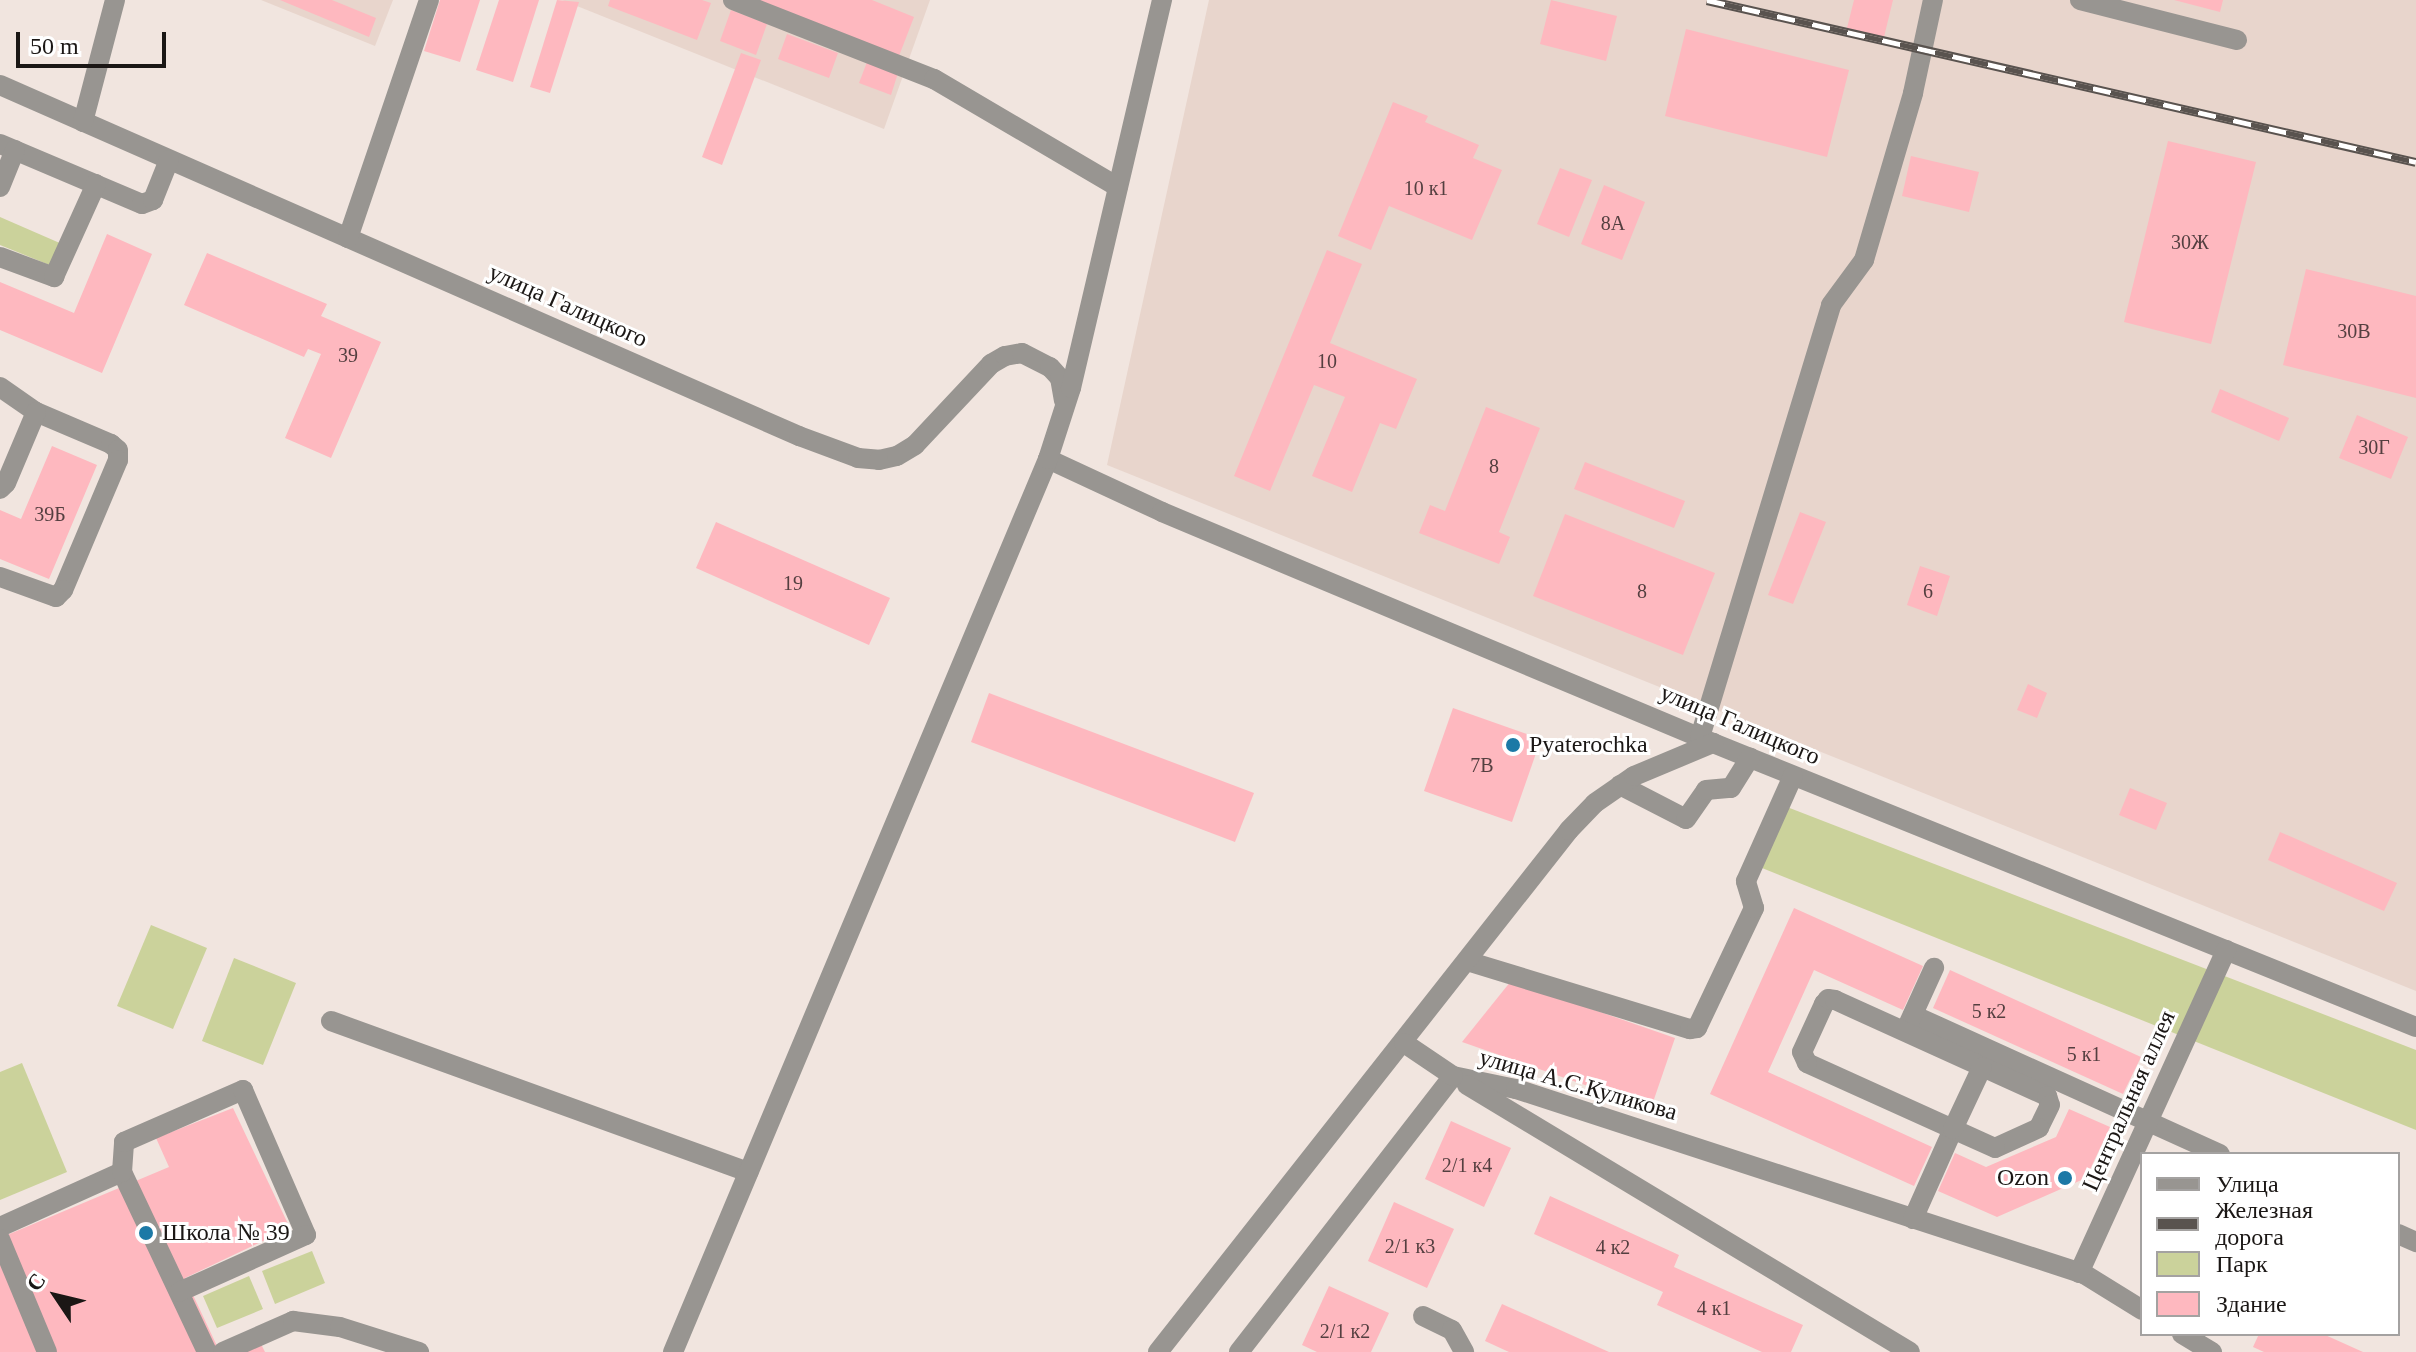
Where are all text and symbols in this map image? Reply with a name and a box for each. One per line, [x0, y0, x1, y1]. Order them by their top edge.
scale bar [20, 16, 170, 66]
text: 50 m [30, 33, 79, 59]
house number: 10 к1 [1404, 176, 1448, 200]
house number: 8А [1601, 211, 1625, 235]
house number: 30Ж [2171, 230, 2209, 254]
street label: улица Галицкого [484, 258, 652, 354]
house number: 30В [2337, 319, 2371, 343]
house number: 39 [338, 343, 358, 367]
house number: 10 [1317, 349, 1337, 373]
house number: 30Г [2358, 435, 2390, 459]
house number: 8 [1489, 454, 1499, 478]
house number: 39Б [34, 502, 66, 526]
house number: 19 [783, 571, 803, 595]
house number: 8 [1637, 579, 1647, 603]
house number: 6 [1923, 579, 1933, 603]
street label: улица Галицкого [1656, 678, 1824, 772]
place label: Pyaterochka [1529, 731, 1648, 759]
marker: Pyaterochka [1504, 736, 1522, 754]
house number: 7В [1470, 753, 1494, 777]
house number: 5 к2 [1972, 999, 2006, 1023]
street label: Центральная аллея [2076, 1006, 2182, 1196]
house number: 5 к1 [2067, 1042, 2101, 1066]
street label: улица А.С.Куликова [1476, 1043, 1680, 1127]
legend [2140, 1152, 2400, 1336]
house number: 2/1 к4 [1442, 1153, 1492, 1177]
place label: Ozon [1997, 1164, 2049, 1192]
marker: Ozon [2056, 1169, 2074, 1187]
text: Улица [2216, 1171, 2279, 1197]
text: Железная дорога [2215, 1197, 2313, 1250]
place label: Школа № 39 [162, 1219, 290, 1247]
marker: Школа № 39 [137, 1224, 155, 1242]
house number: 2/1 к3 [1385, 1234, 1435, 1258]
house number: 4 к2 [1596, 1235, 1630, 1259]
text: Парк [2216, 1251, 2268, 1277]
north arrow [16, 1256, 96, 1336]
text: С [21, 1268, 51, 1296]
text: Здание [2216, 1291, 2287, 1317]
house number: 4 к1 [1697, 1296, 1731, 1320]
house number: 2/1 к2 [1320, 1319, 1370, 1343]

